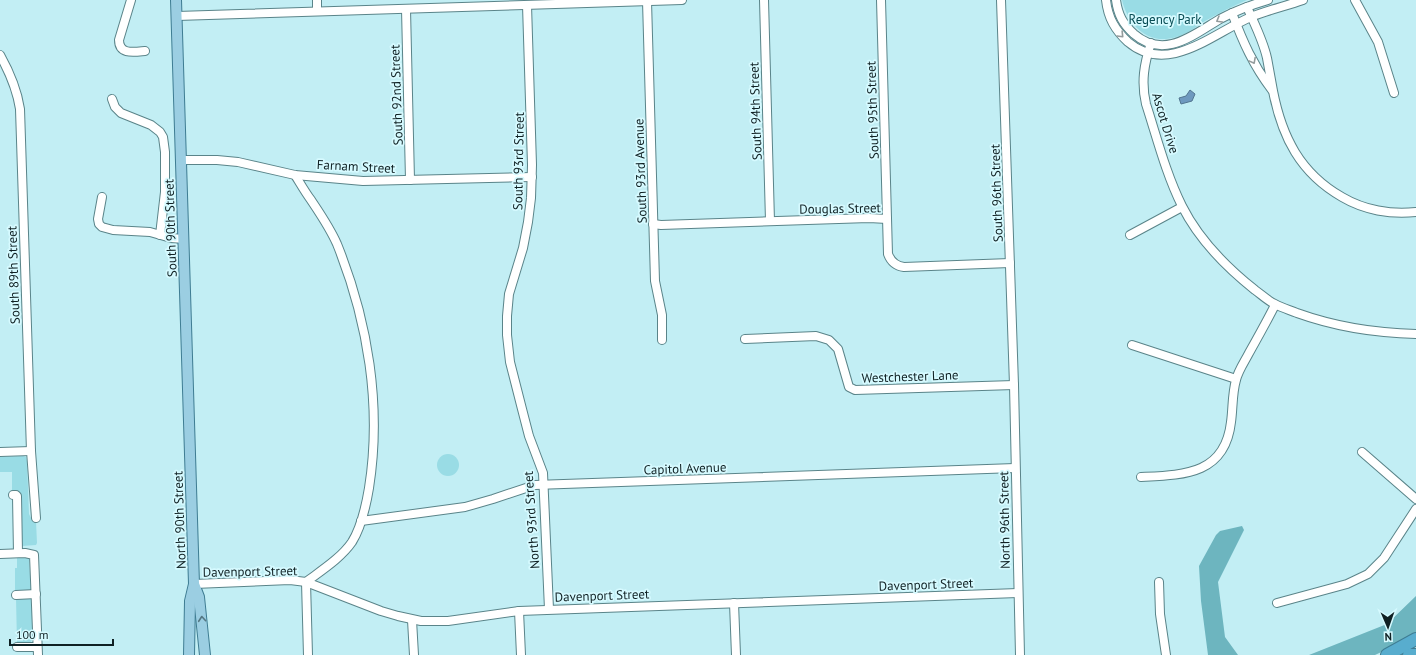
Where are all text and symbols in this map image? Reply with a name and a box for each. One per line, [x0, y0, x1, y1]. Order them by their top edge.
park label: Regency Park [1129, 11, 1202, 28]
one-way arrow [1216, 15, 1223, 22]
one-way arrow [1116, 30, 1124, 38]
street label: South 92nd Street [386, 44, 407, 146]
one-way arrow [1248, 57, 1255, 65]
street label: South 95th Street [862, 60, 883, 159]
street label: South 94th Street [745, 61, 766, 160]
street label: Ascot Drive [1148, 91, 1183, 156]
street label: South 93rd Street [509, 111, 528, 210]
street label: South 93rd Avenue [630, 118, 651, 224]
street label: South 96th Street [986, 143, 1007, 242]
street label: Farnam Street [316, 156, 396, 177]
street label: South 90th Street [160, 178, 181, 277]
street label: Douglas Street [799, 199, 882, 218]
street label: South 89th Street [3, 225, 24, 324]
street label: Westchester Lane [861, 366, 959, 387]
street label: Capitol Avenue [643, 459, 727, 478]
street label: North 90th Street [169, 470, 190, 569]
street label: North 93rd Street [520, 470, 543, 569]
street label: North 96th Street [995, 470, 1014, 569]
street label: Davenport Street [203, 562, 298, 581]
street label: Davenport Street [878, 574, 974, 595]
street label: Davenport Street [554, 585, 650, 606]
north arrow [1368, 607, 1408, 647]
one-way arrow [197, 616, 206, 622]
scale bar [10, 621, 113, 647]
text: 100 m [16, 627, 49, 642]
text: N [1384, 630, 1392, 644]

